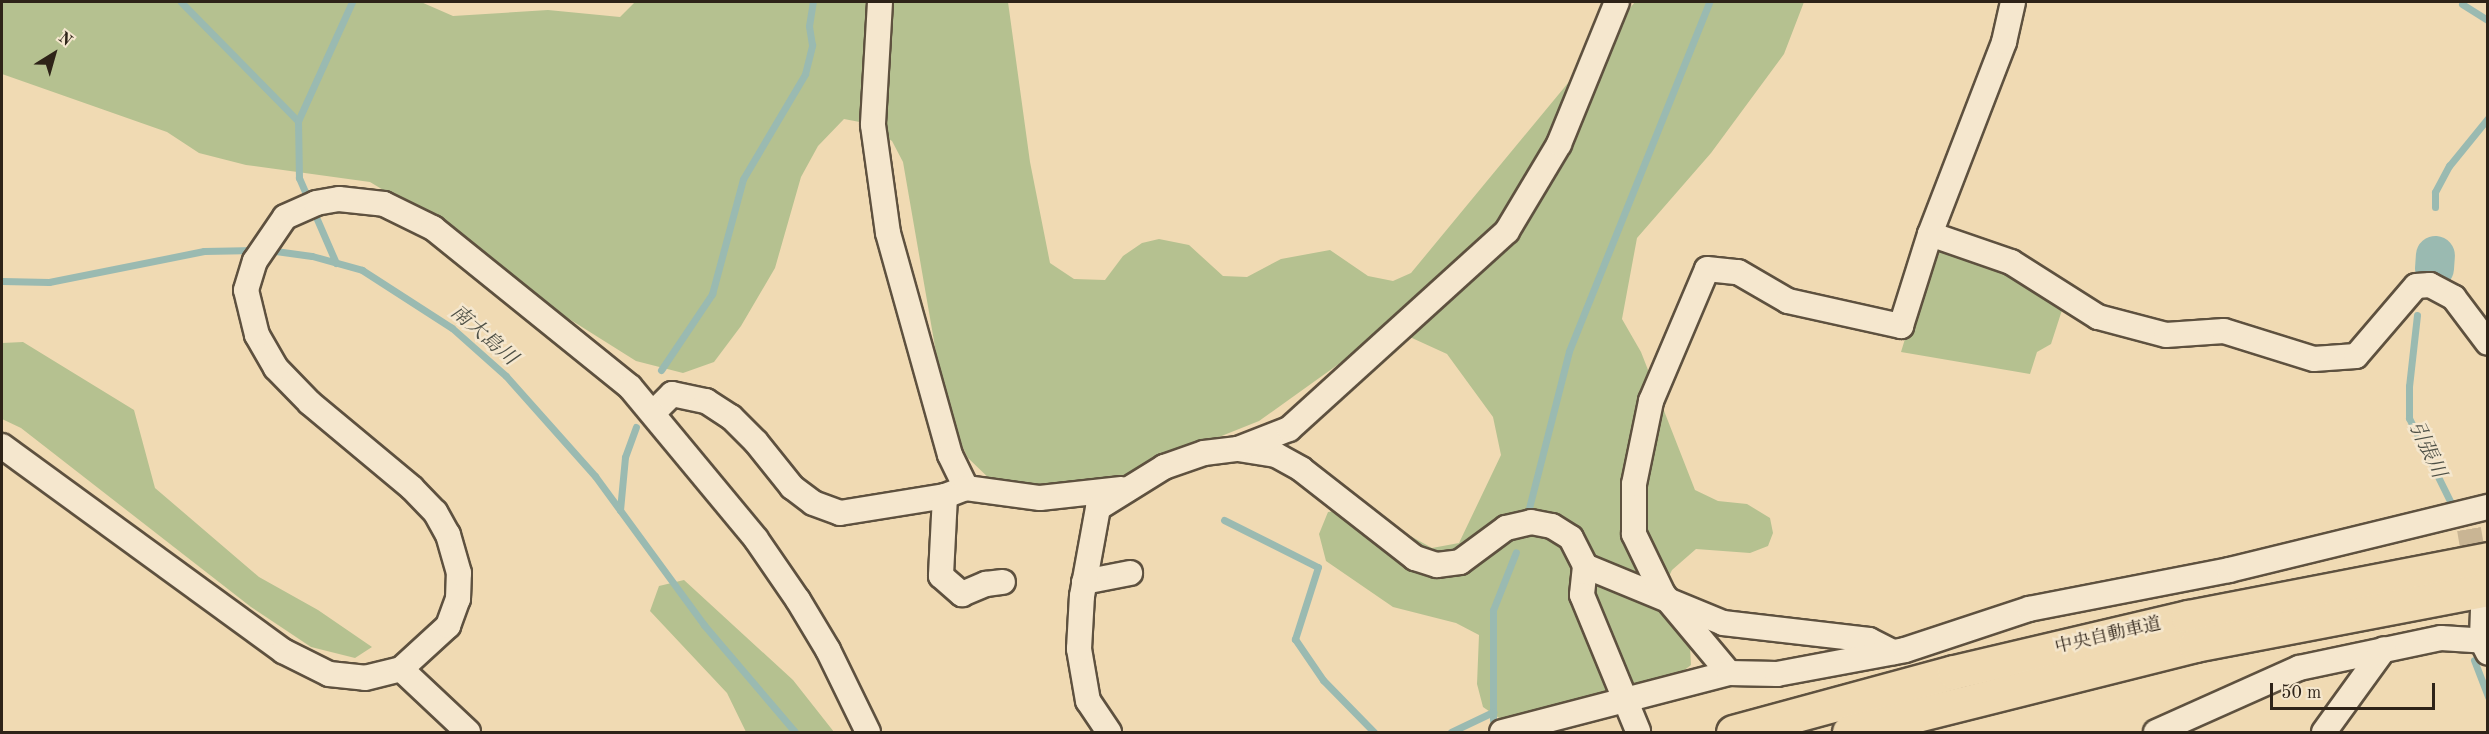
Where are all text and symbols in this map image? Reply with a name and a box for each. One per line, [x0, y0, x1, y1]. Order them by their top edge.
north arrow [24, 24, 84, 84]
text: N [55, 30, 75, 50]
water label: 南大島川 [445, 301, 521, 371]
water label: 引張川 [2402, 418, 2450, 482]
street label: 中央自動車道 [2053, 613, 2163, 659]
scale bar [2273, 671, 2438, 709]
text: 50 m [2281, 684, 2321, 702]

